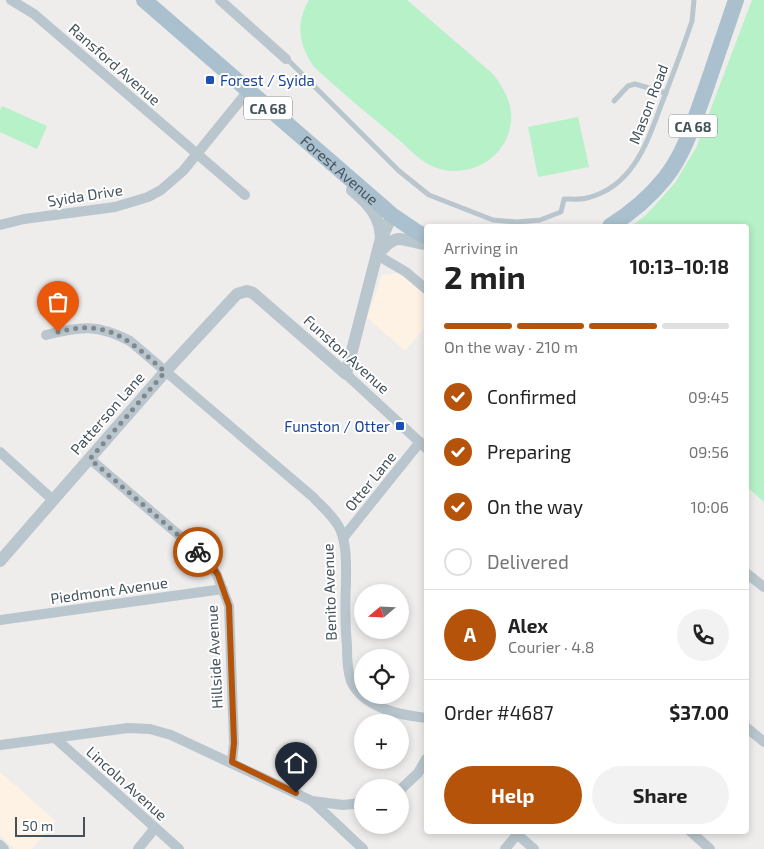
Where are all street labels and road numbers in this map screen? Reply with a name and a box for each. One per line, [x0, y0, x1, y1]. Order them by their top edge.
street label: Ransford Avenue [65, 19, 165, 109]
street label: Mason Road [625, 61, 671, 147]
road number: CA 68 [244, 96, 292, 120]
road number: CA 68 [669, 114, 717, 138]
street label: Forest Avenue [297, 131, 382, 208]
street label: Syida Drive [46, 180, 124, 210]
street label: Funston Avenue [300, 311, 394, 397]
street label: Patterson Lane [66, 368, 148, 458]
street label: Otter Lane [341, 448, 399, 514]
street label: Benito Avenue [318, 543, 340, 641]
street label: Piedmont Avenue [49, 573, 169, 607]
street label: Hillside Avenue [202, 605, 226, 709]
street label: Lincoln Avenue [83, 742, 171, 824]

